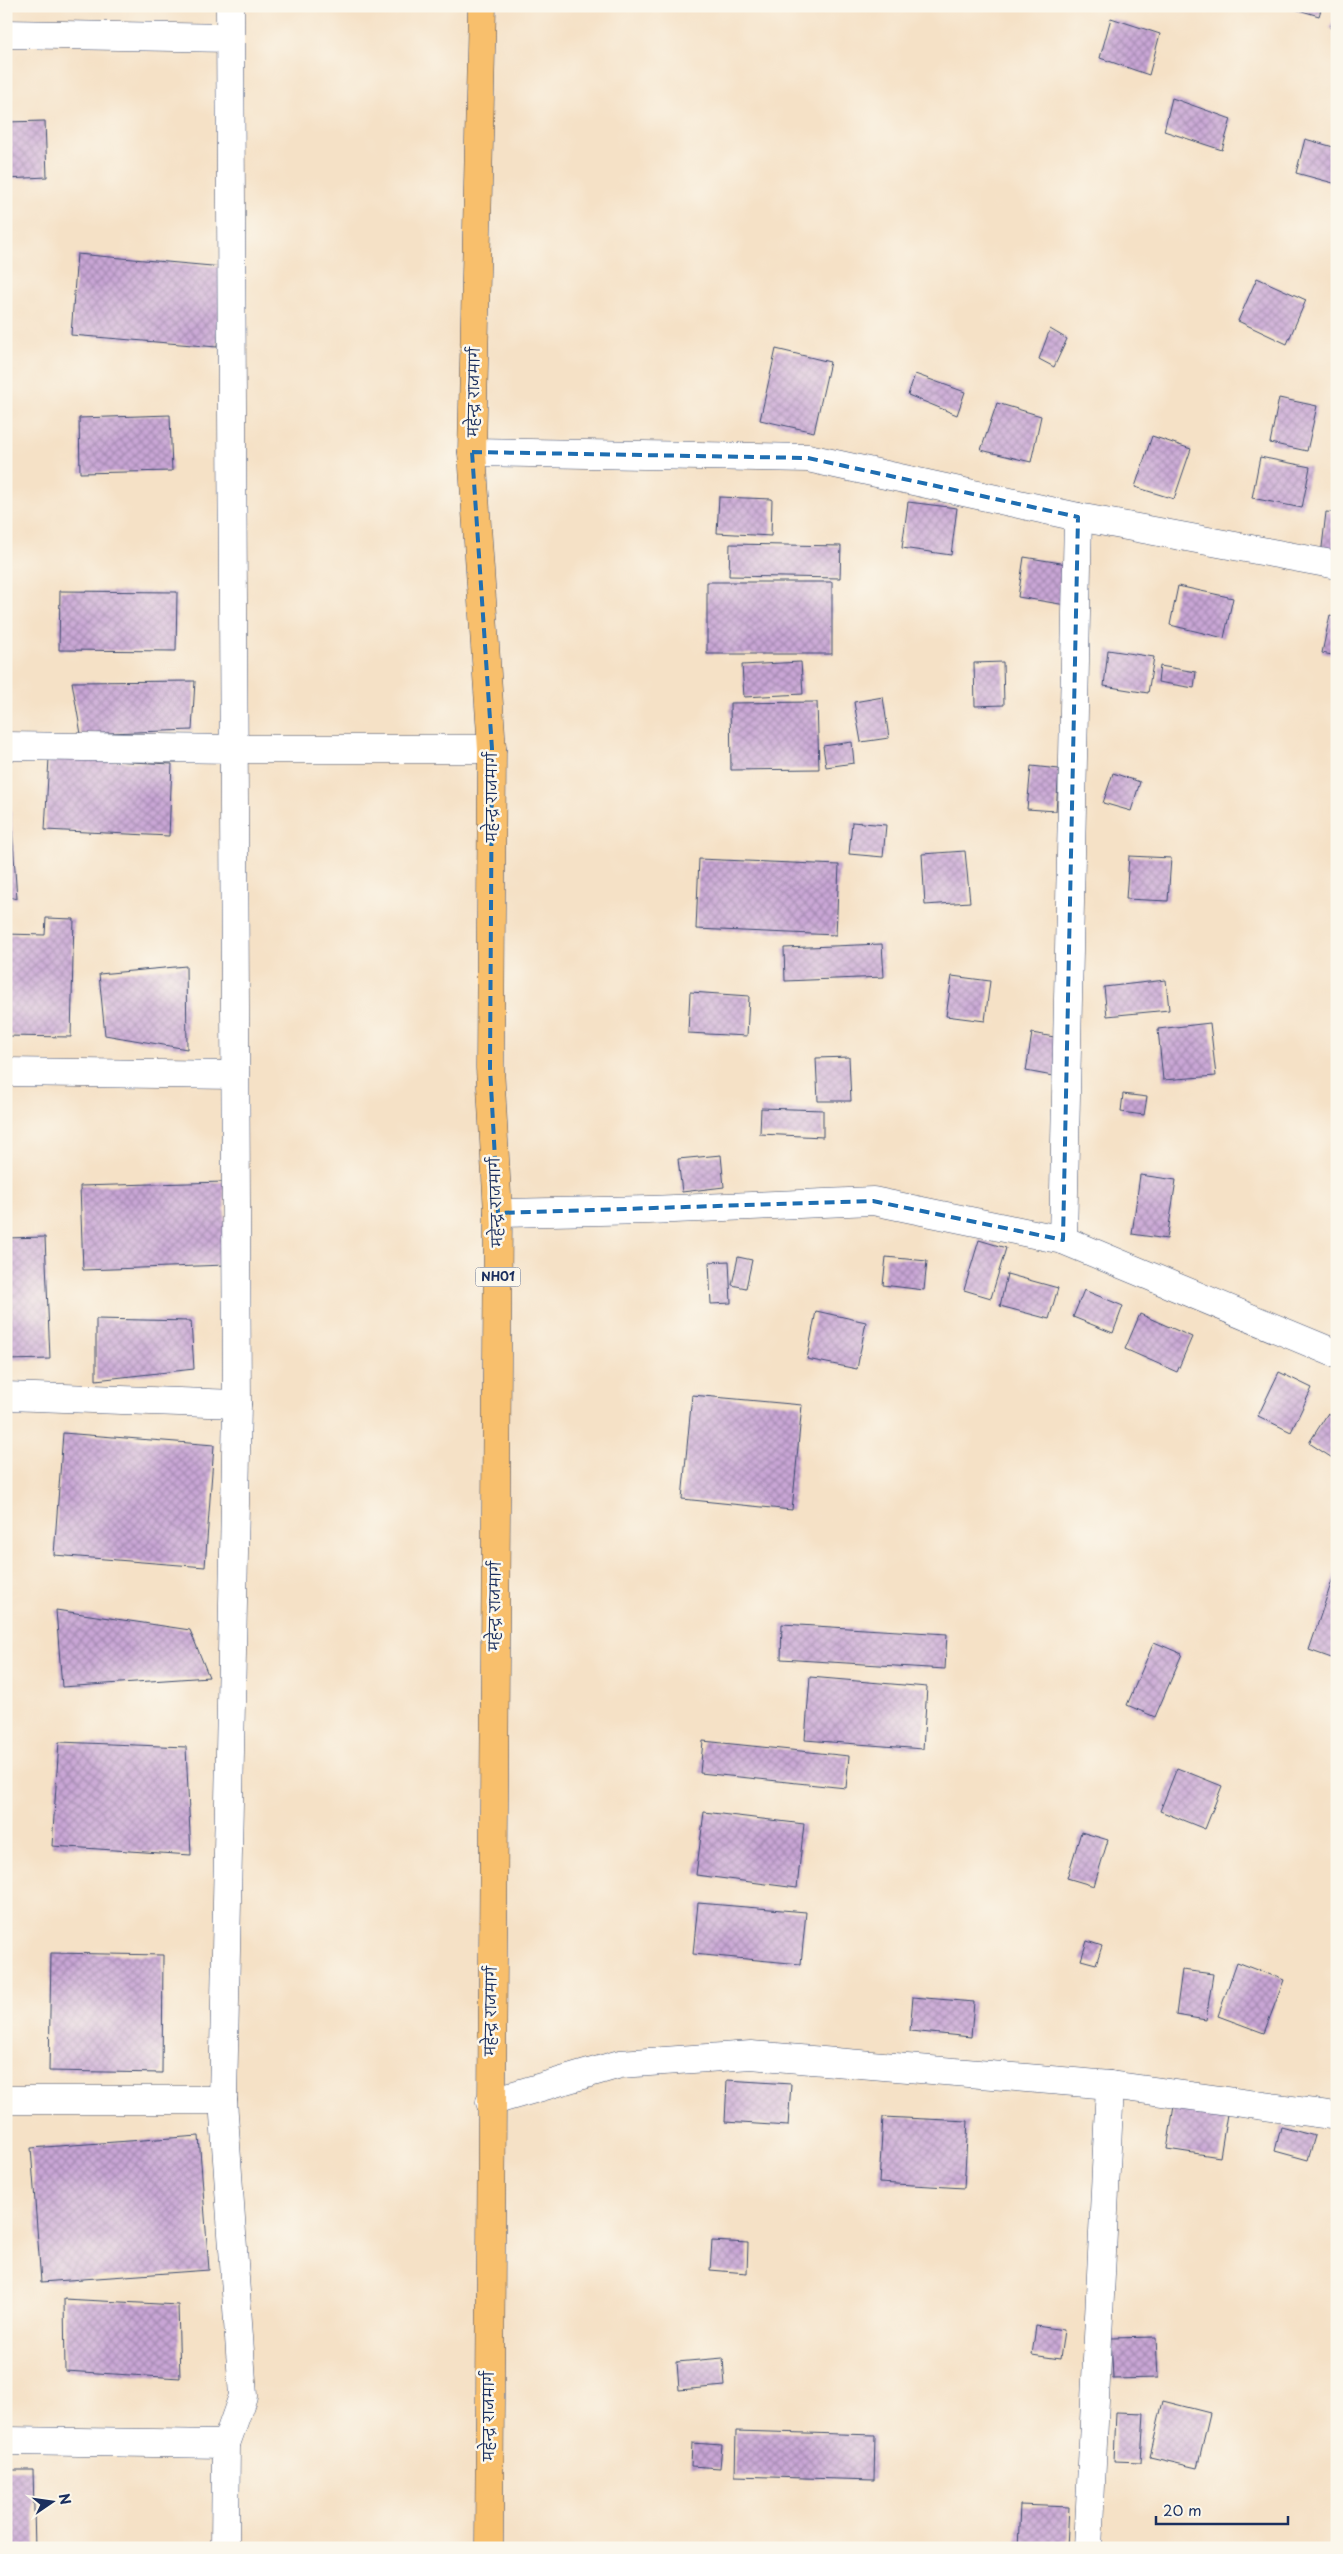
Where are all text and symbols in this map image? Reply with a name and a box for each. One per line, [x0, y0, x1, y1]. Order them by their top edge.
street label: महेन्द्र राजमार्ग [460, 345, 485, 438]
street label: महेन्द्र राजमार्ग [479, 751, 502, 843]
street label: महेन्द्र राजमार्ग [481, 1155, 508, 1248]
road number: NH01 [476, 1268, 520, 1286]
street label: महेन्द्र राजमार्ग [481, 1559, 506, 1652]
street label: महेन्द्र राजमार्ग [477, 1964, 502, 2057]
street label: महेन्द्र राजमार्ग [476, 2370, 499, 2462]
north arrow [28, 2476, 78, 2526]
text: N [54, 2491, 77, 2507]
scale bar [1156, 2494, 1288, 2526]
text: 20 m [1163, 2498, 1202, 2521]

